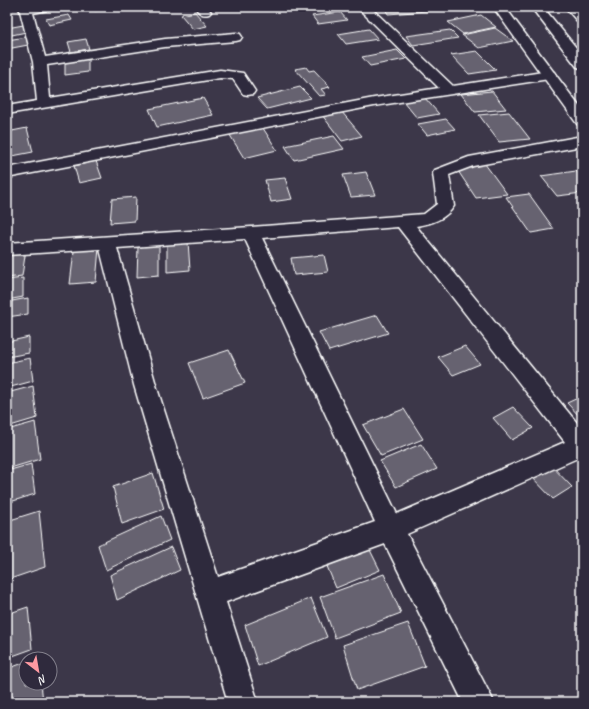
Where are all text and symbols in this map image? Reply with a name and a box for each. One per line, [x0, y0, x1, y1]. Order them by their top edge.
north arrow [18, 651, 58, 691]
text: N [35, 672, 50, 688]

